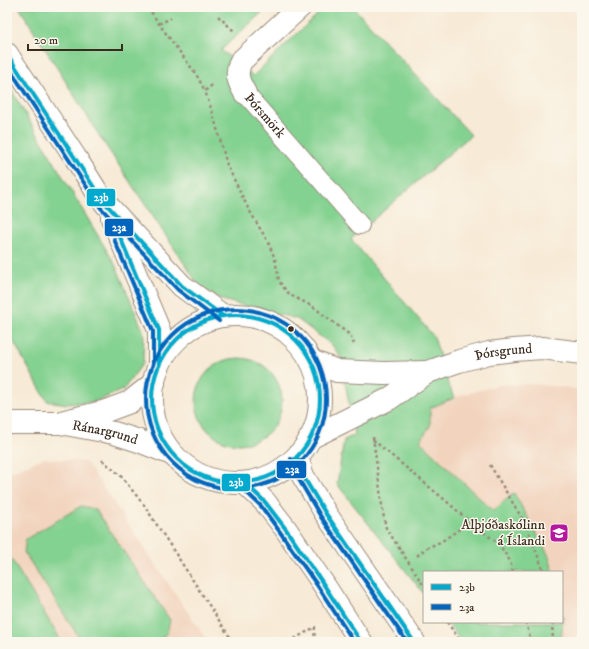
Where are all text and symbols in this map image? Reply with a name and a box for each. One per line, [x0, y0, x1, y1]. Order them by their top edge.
scale bar [28, 26, 122, 52]
text: 20 m [34, 33, 58, 48]
street label: Þórsmörk [240, 89, 289, 142]
line badge: 23b [86, 188, 116, 207]
text: 23b [94, 191, 108, 205]
line badge: 23a [104, 218, 134, 237]
text: 23a [112, 221, 126, 235]
unlabelled marker [286, 324, 296, 334]
street label: Þórsgrund [473, 340, 533, 365]
street label: Ránargrund [71, 416, 140, 449]
line badge: 23a [276, 460, 307, 479]
text: 23a [285, 463, 299, 477]
line badge: 23b [221, 473, 251, 492]
text: 23b [229, 476, 243, 490]
place label: Alþjóðaskólinn á Íslandi [461, 516, 546, 550]
school or university icon: Alþjóðaskólinn á Íslandi [548, 522, 570, 544]
legend [423, 571, 563, 623]
text: 23b [459, 580, 475, 595]
text: 23a [459, 600, 475, 615]

